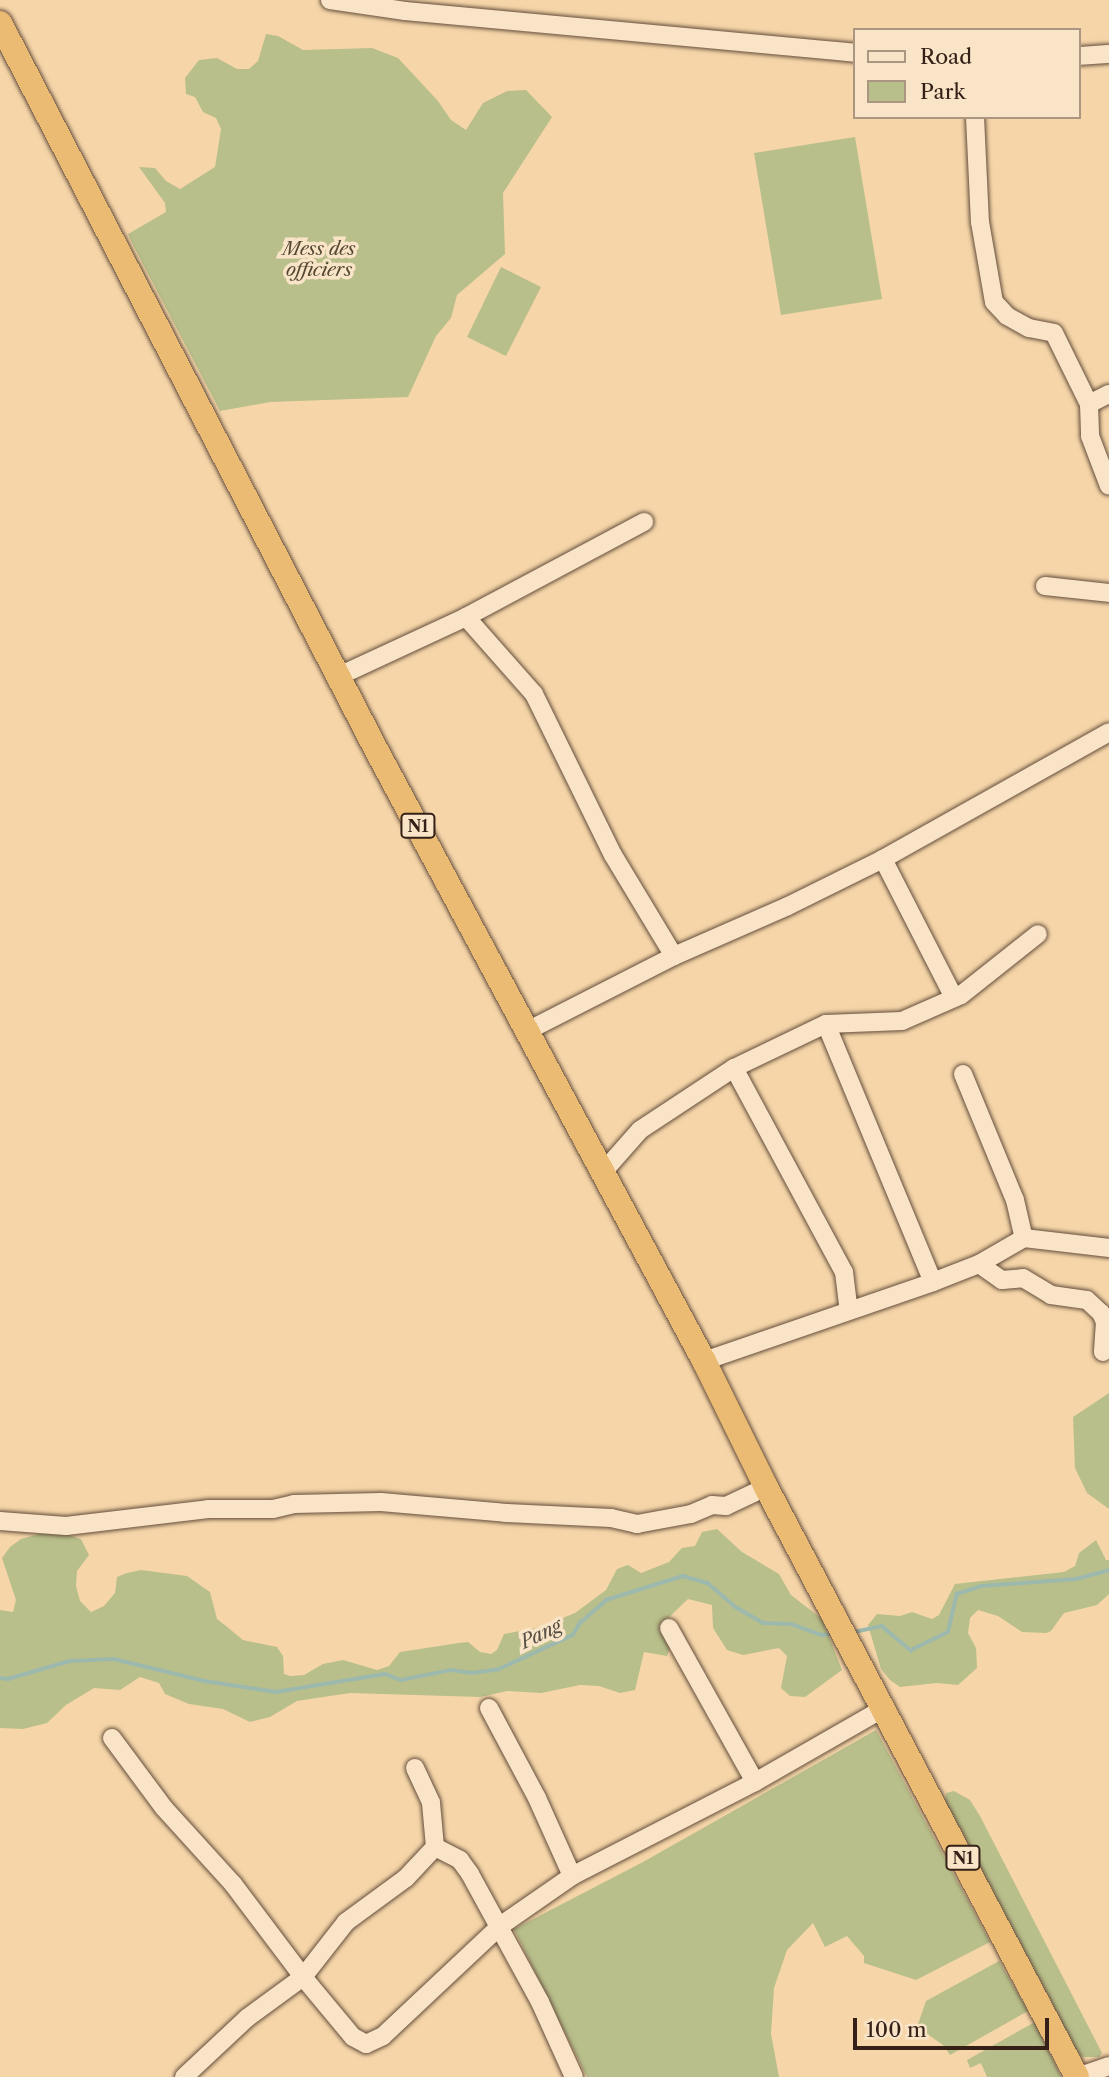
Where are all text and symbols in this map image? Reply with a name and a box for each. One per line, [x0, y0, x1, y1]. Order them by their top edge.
legend [853, 28, 1081, 119]
text: Road [920, 44, 972, 69]
text: Park [920, 79, 966, 104]
park label: Mess des officiers [283, 239, 355, 282]
road number: N1 [399, 814, 437, 838]
water label: Pang [517, 1614, 565, 1654]
road number: N1 [944, 1846, 982, 1870]
scale bar [857, 2004, 1053, 2048]
text: 100 m [866, 2017, 927, 2042]

